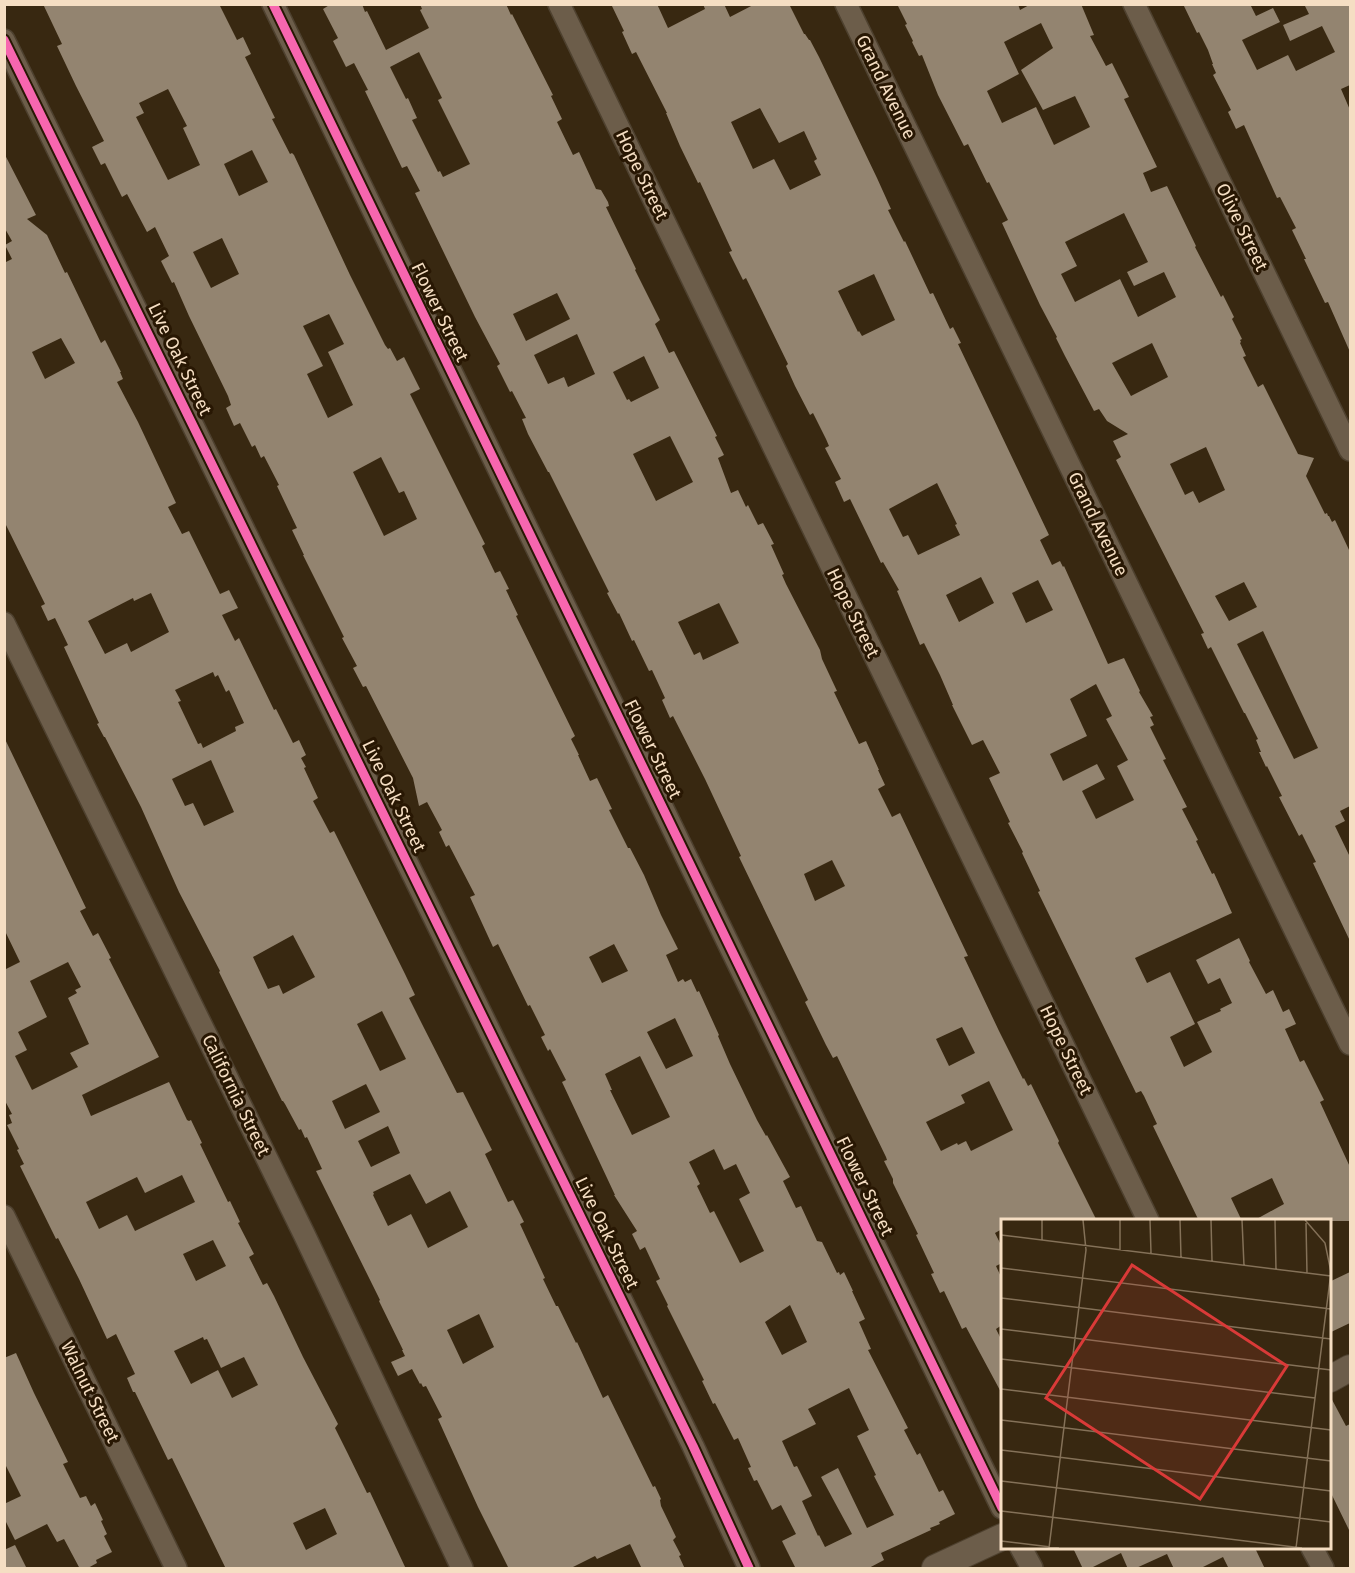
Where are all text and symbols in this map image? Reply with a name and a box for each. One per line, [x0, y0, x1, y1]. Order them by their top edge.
street label: Grand Avenue [851, 31, 921, 143]
street label: Hope Street [611, 127, 673, 224]
street label: Olive Street [1211, 179, 1273, 275]
street label: Flower Street [407, 259, 474, 366]
street label: Live Oak Street [143, 299, 217, 419]
street label: Grand Avenue [1063, 468, 1133, 580]
street label: Hope Street [822, 565, 884, 662]
street label: Flower Street [620, 696, 687, 803]
street label: Live Oak Street [357, 736, 431, 856]
street label: Hope Street [1035, 1002, 1097, 1099]
street label: California Street [197, 1031, 275, 1160]
street label: Flower Street [832, 1133, 899, 1240]
street label: Live Oak Street [570, 1173, 644, 1293]
inset map [1001, 1219, 1331, 1549]
street label: Walnut Street [56, 1338, 124, 1447]

